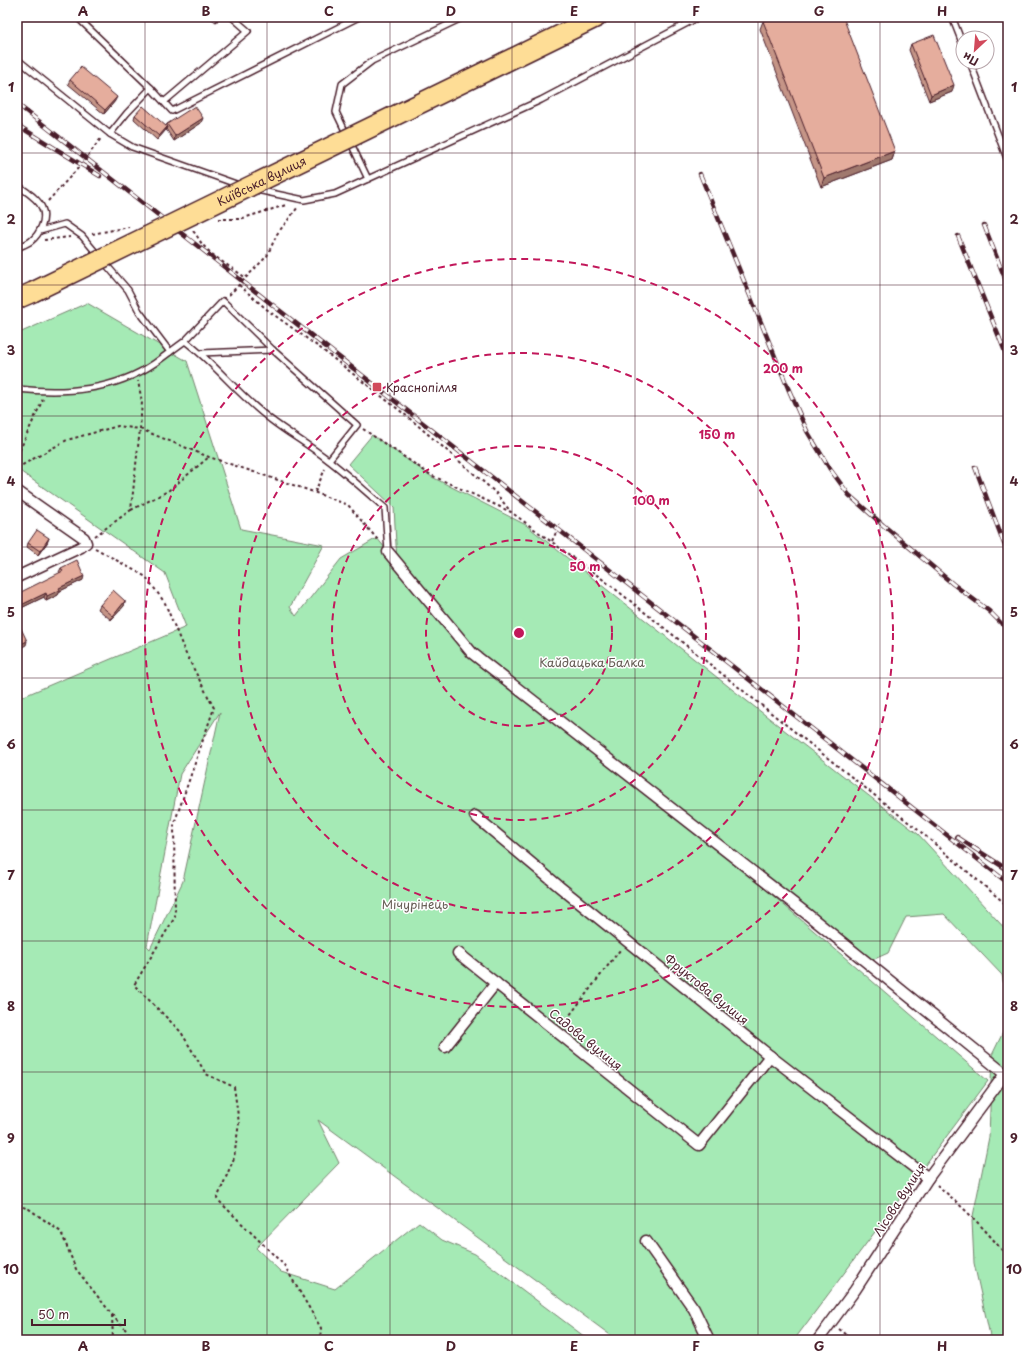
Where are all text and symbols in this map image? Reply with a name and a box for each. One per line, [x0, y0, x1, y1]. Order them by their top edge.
text: A [78, 1, 88, 20]
text: B [202, 1, 211, 20]
text: C [324, 1, 334, 20]
text: D [446, 1, 456, 20]
text: E [570, 1, 578, 20]
text: F [692, 1, 700, 20]
text: G [814, 1, 824, 20]
text: H [937, 1, 947, 20]
north arrow [955, 30, 995, 70]
text: Пн [960, 48, 981, 71]
text: 1 [8, 77, 14, 96]
text: 1 [1011, 77, 1017, 96]
street label: Київська вулиця [214, 151, 309, 210]
text: 2 [6, 209, 16, 228]
text: 2 [1009, 209, 1019, 228]
text: 3 [7, 340, 16, 359]
text: 3 [1010, 340, 1019, 359]
text: 200 m [763, 359, 803, 377]
place label: Краснопілля [386, 378, 457, 396]
marker: Краснопілля [371, 381, 383, 393]
text: 150 m [699, 425, 735, 443]
text: 4 [7, 471, 16, 490]
text: 4 [1010, 471, 1019, 490]
text: 100 m [632, 491, 670, 509]
text: 50 m [569, 557, 601, 575]
text: 5 [7, 602, 15, 621]
text: 5 [1010, 602, 1018, 621]
centre of rings [512, 626, 526, 640]
park label: Кайдацька Балка [539, 653, 645, 671]
text: 6 [6, 734, 16, 753]
text: 6 [1009, 734, 1019, 753]
text: 7 [7, 865, 15, 884]
text: 7 [1010, 865, 1018, 884]
park label: Мічурінець [382, 895, 448, 913]
street label: Фруктова вулиця [661, 949, 753, 1029]
text: 8 [7, 996, 15, 1015]
text: 8 [1010, 996, 1018, 1015]
street label: Садова вулиця [546, 1004, 626, 1074]
text: 9 [7, 1128, 15, 1147]
text: 9 [1010, 1128, 1018, 1147]
street label: Лісова вулиця [868, 1158, 930, 1240]
text: 10 [3, 1259, 19, 1278]
text: 10 [1006, 1259, 1022, 1278]
scale bar [32, 1301, 125, 1327]
text: 50 m [38, 1305, 69, 1323]
text: A [78, 1336, 88, 1355]
text: B [202, 1336, 211, 1355]
text: C [324, 1336, 334, 1355]
text: D [446, 1336, 456, 1355]
text: E [570, 1336, 578, 1355]
text: F [692, 1336, 700, 1355]
text: G [814, 1336, 824, 1355]
text: H [937, 1336, 947, 1355]

